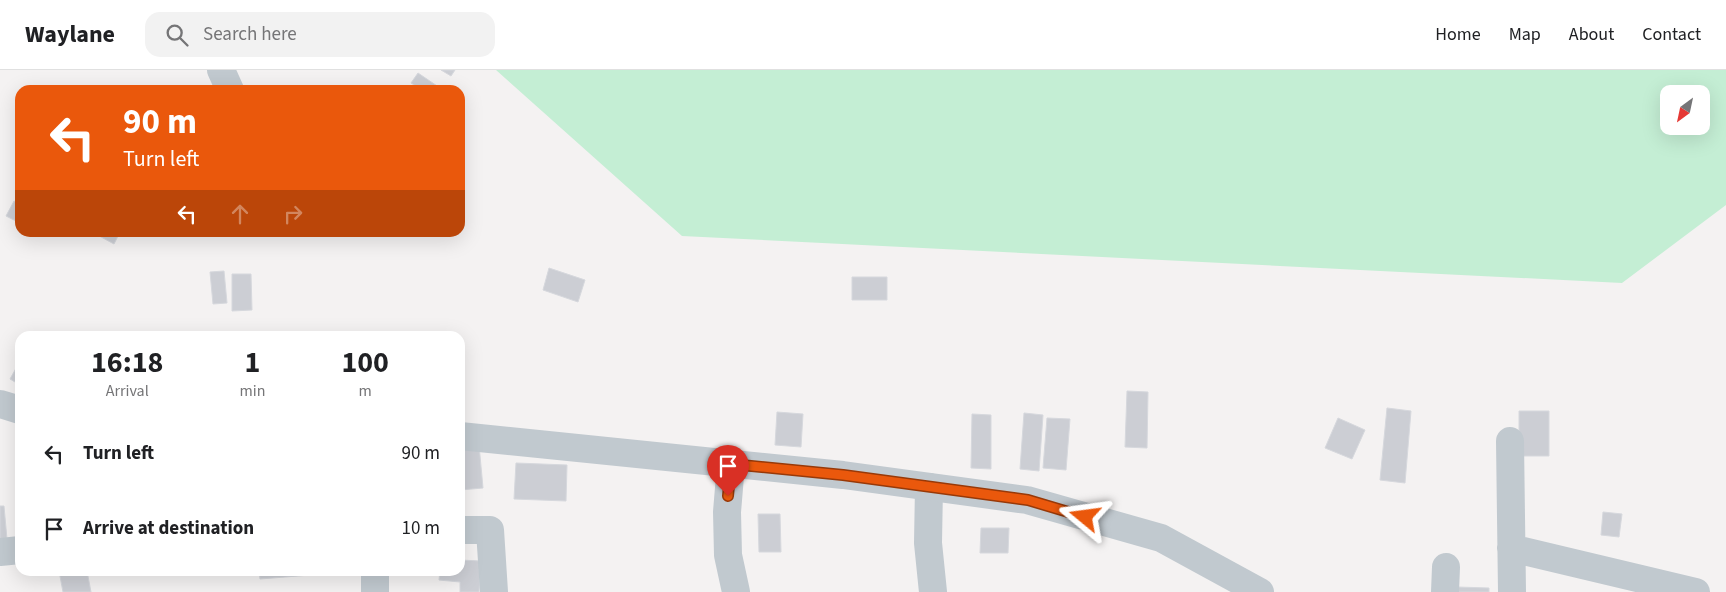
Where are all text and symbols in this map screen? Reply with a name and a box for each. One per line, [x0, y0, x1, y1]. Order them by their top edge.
search box [145, 12, 495, 57]
text: Waylane [25, 17, 115, 52]
icon: search [163, 21, 191, 49]
text: Search here [203, 21, 297, 48]
text: Home [1435, 22, 1481, 47]
text: Map [1509, 22, 1541, 47]
text: About [1569, 22, 1614, 47]
text: Contact [1642, 22, 1701, 47]
north arrow [1660, 85, 1710, 135]
map controls [1660, 85, 1710, 135]
text: 90 m [123, 97, 197, 147]
icon: left [40, 105, 105, 170]
text: Turn left [123, 143, 199, 175]
icon: left [173, 200, 201, 228]
icon: ahead [226, 200, 254, 228]
icon: right [279, 200, 307, 228]
text: 16:18 [91, 341, 163, 384]
text: 1 [244, 341, 260, 384]
text: 100 [341, 341, 389, 384]
text: Arrival [106, 380, 149, 402]
text: min [239, 380, 265, 402]
text: m [359, 380, 372, 402]
icon: left [40, 440, 68, 468]
text: Turn left [83, 440, 154, 467]
text: 90 m [402, 440, 440, 467]
pin [707, 445, 749, 496]
icon: arrive [714, 452, 742, 480]
position arrow [1058, 490, 1110, 542]
icon: arrive [40, 515, 68, 543]
text: Arrive at destination [83, 515, 254, 542]
text: 10 m [402, 515, 440, 542]

